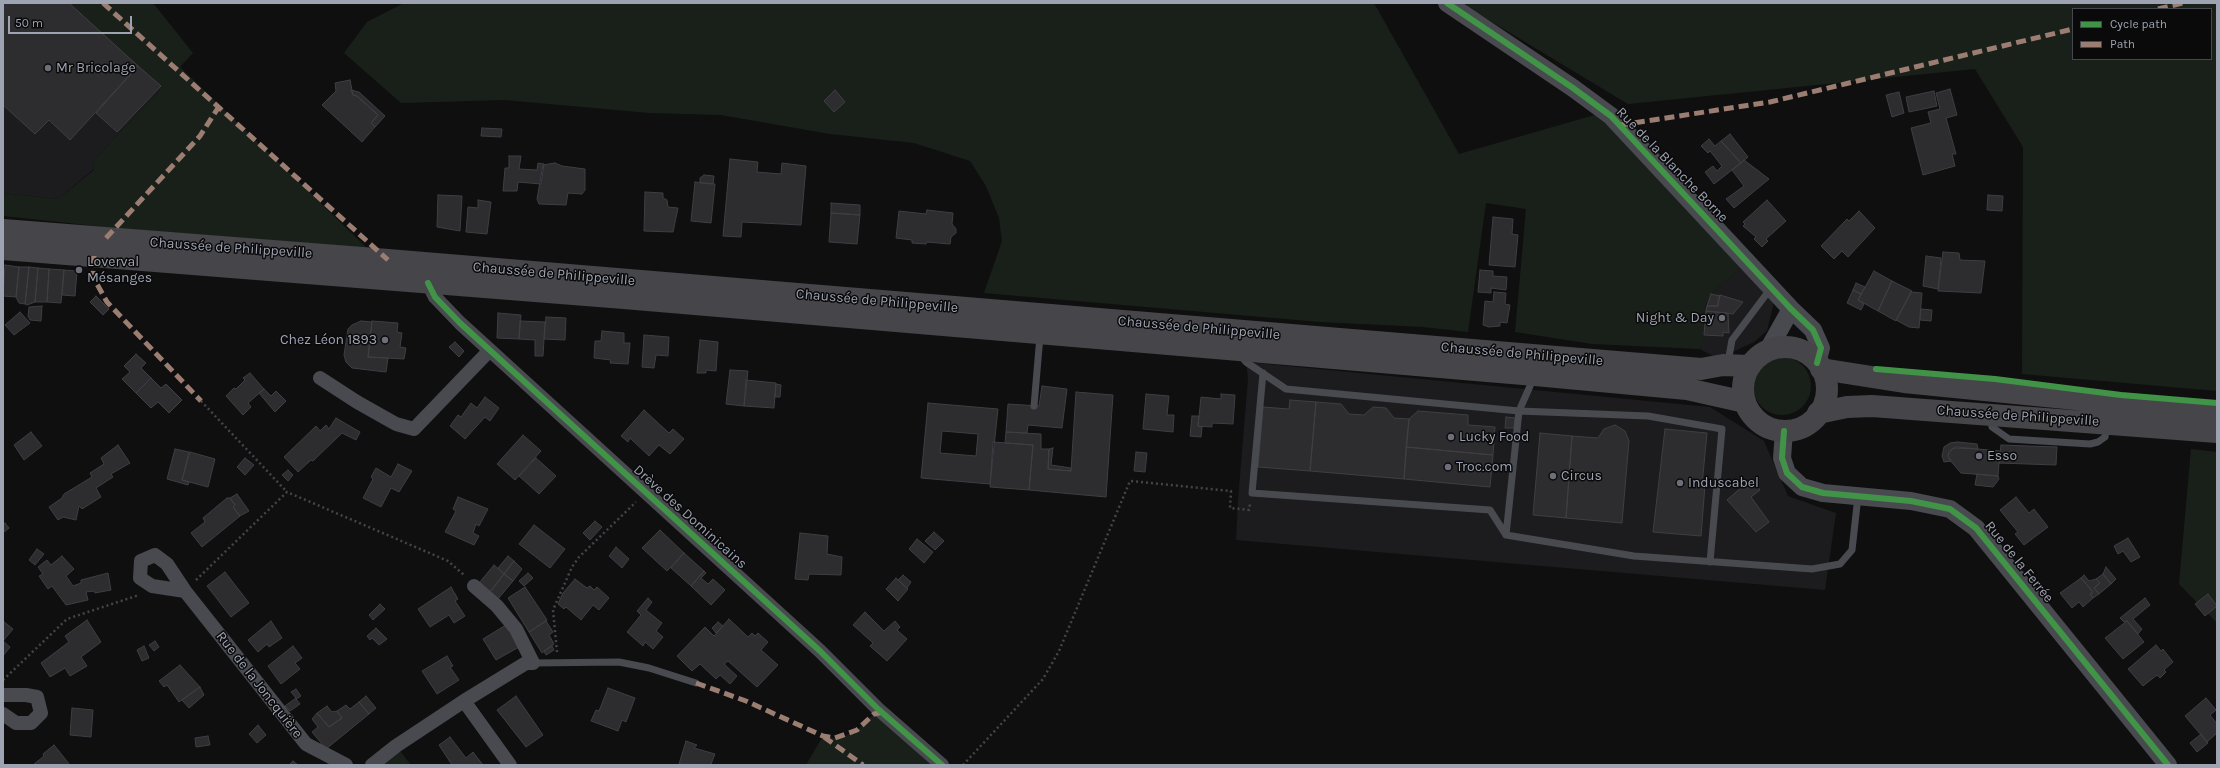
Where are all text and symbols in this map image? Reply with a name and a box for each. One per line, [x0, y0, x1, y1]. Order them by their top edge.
scale bar [10, 8, 134, 34]
legend [2072, 8, 2212, 60]
text: 50 m [15, 16, 43, 30]
text: Cycle path [2110, 17, 2167, 31]
text: Path [2110, 37, 2135, 51]
place label: Mr Bricolage [56, 60, 136, 76]
marker: Mr Bricolage [43, 63, 53, 73]
street label: Rue de la Blanche Borne [1613, 104, 1731, 226]
street label: Chaussée de Philippeville [149, 234, 313, 262]
place label: Loverval Mésanges [87, 254, 152, 286]
street label: Chaussée de Philippeville [472, 259, 636, 289]
marker: Loverval Mésanges [74, 265, 84, 275]
street label: Chaussée de Philippeville [795, 286, 959, 316]
place label: Night & Day [1636, 310, 1714, 326]
street label: Chaussée de Philippeville [1117, 313, 1281, 343]
marker: Night & Day [1717, 313, 1727, 323]
place label: Chez Léon 1893 [280, 332, 377, 348]
marker: Chez Léon 1893 [380, 335, 390, 345]
street label: Chaussée de Philippeville [1440, 339, 1604, 369]
street label: Chaussée de Philippeville [1936, 402, 2100, 430]
place label: Lucky Food [1459, 429, 1529, 445]
marker: Lucky Food [1446, 432, 1456, 442]
place label: Esso [1987, 448, 2017, 464]
marker: Esso [1974, 451, 1984, 461]
place label: Troc.com [1456, 459, 1512, 475]
street label: Drève des Dominicains [630, 462, 750, 572]
marker: Troc.com [1443, 462, 1453, 472]
place label: Circus [1561, 468, 1602, 484]
marker: Circus [1548, 471, 1558, 481]
place label: Induscabel [1688, 475, 1759, 491]
marker: Induscabel [1675, 478, 1685, 488]
street label: Rue de la Ferrée [1981, 518, 2057, 606]
street label: Rue de la Joncquière [212, 628, 306, 742]

